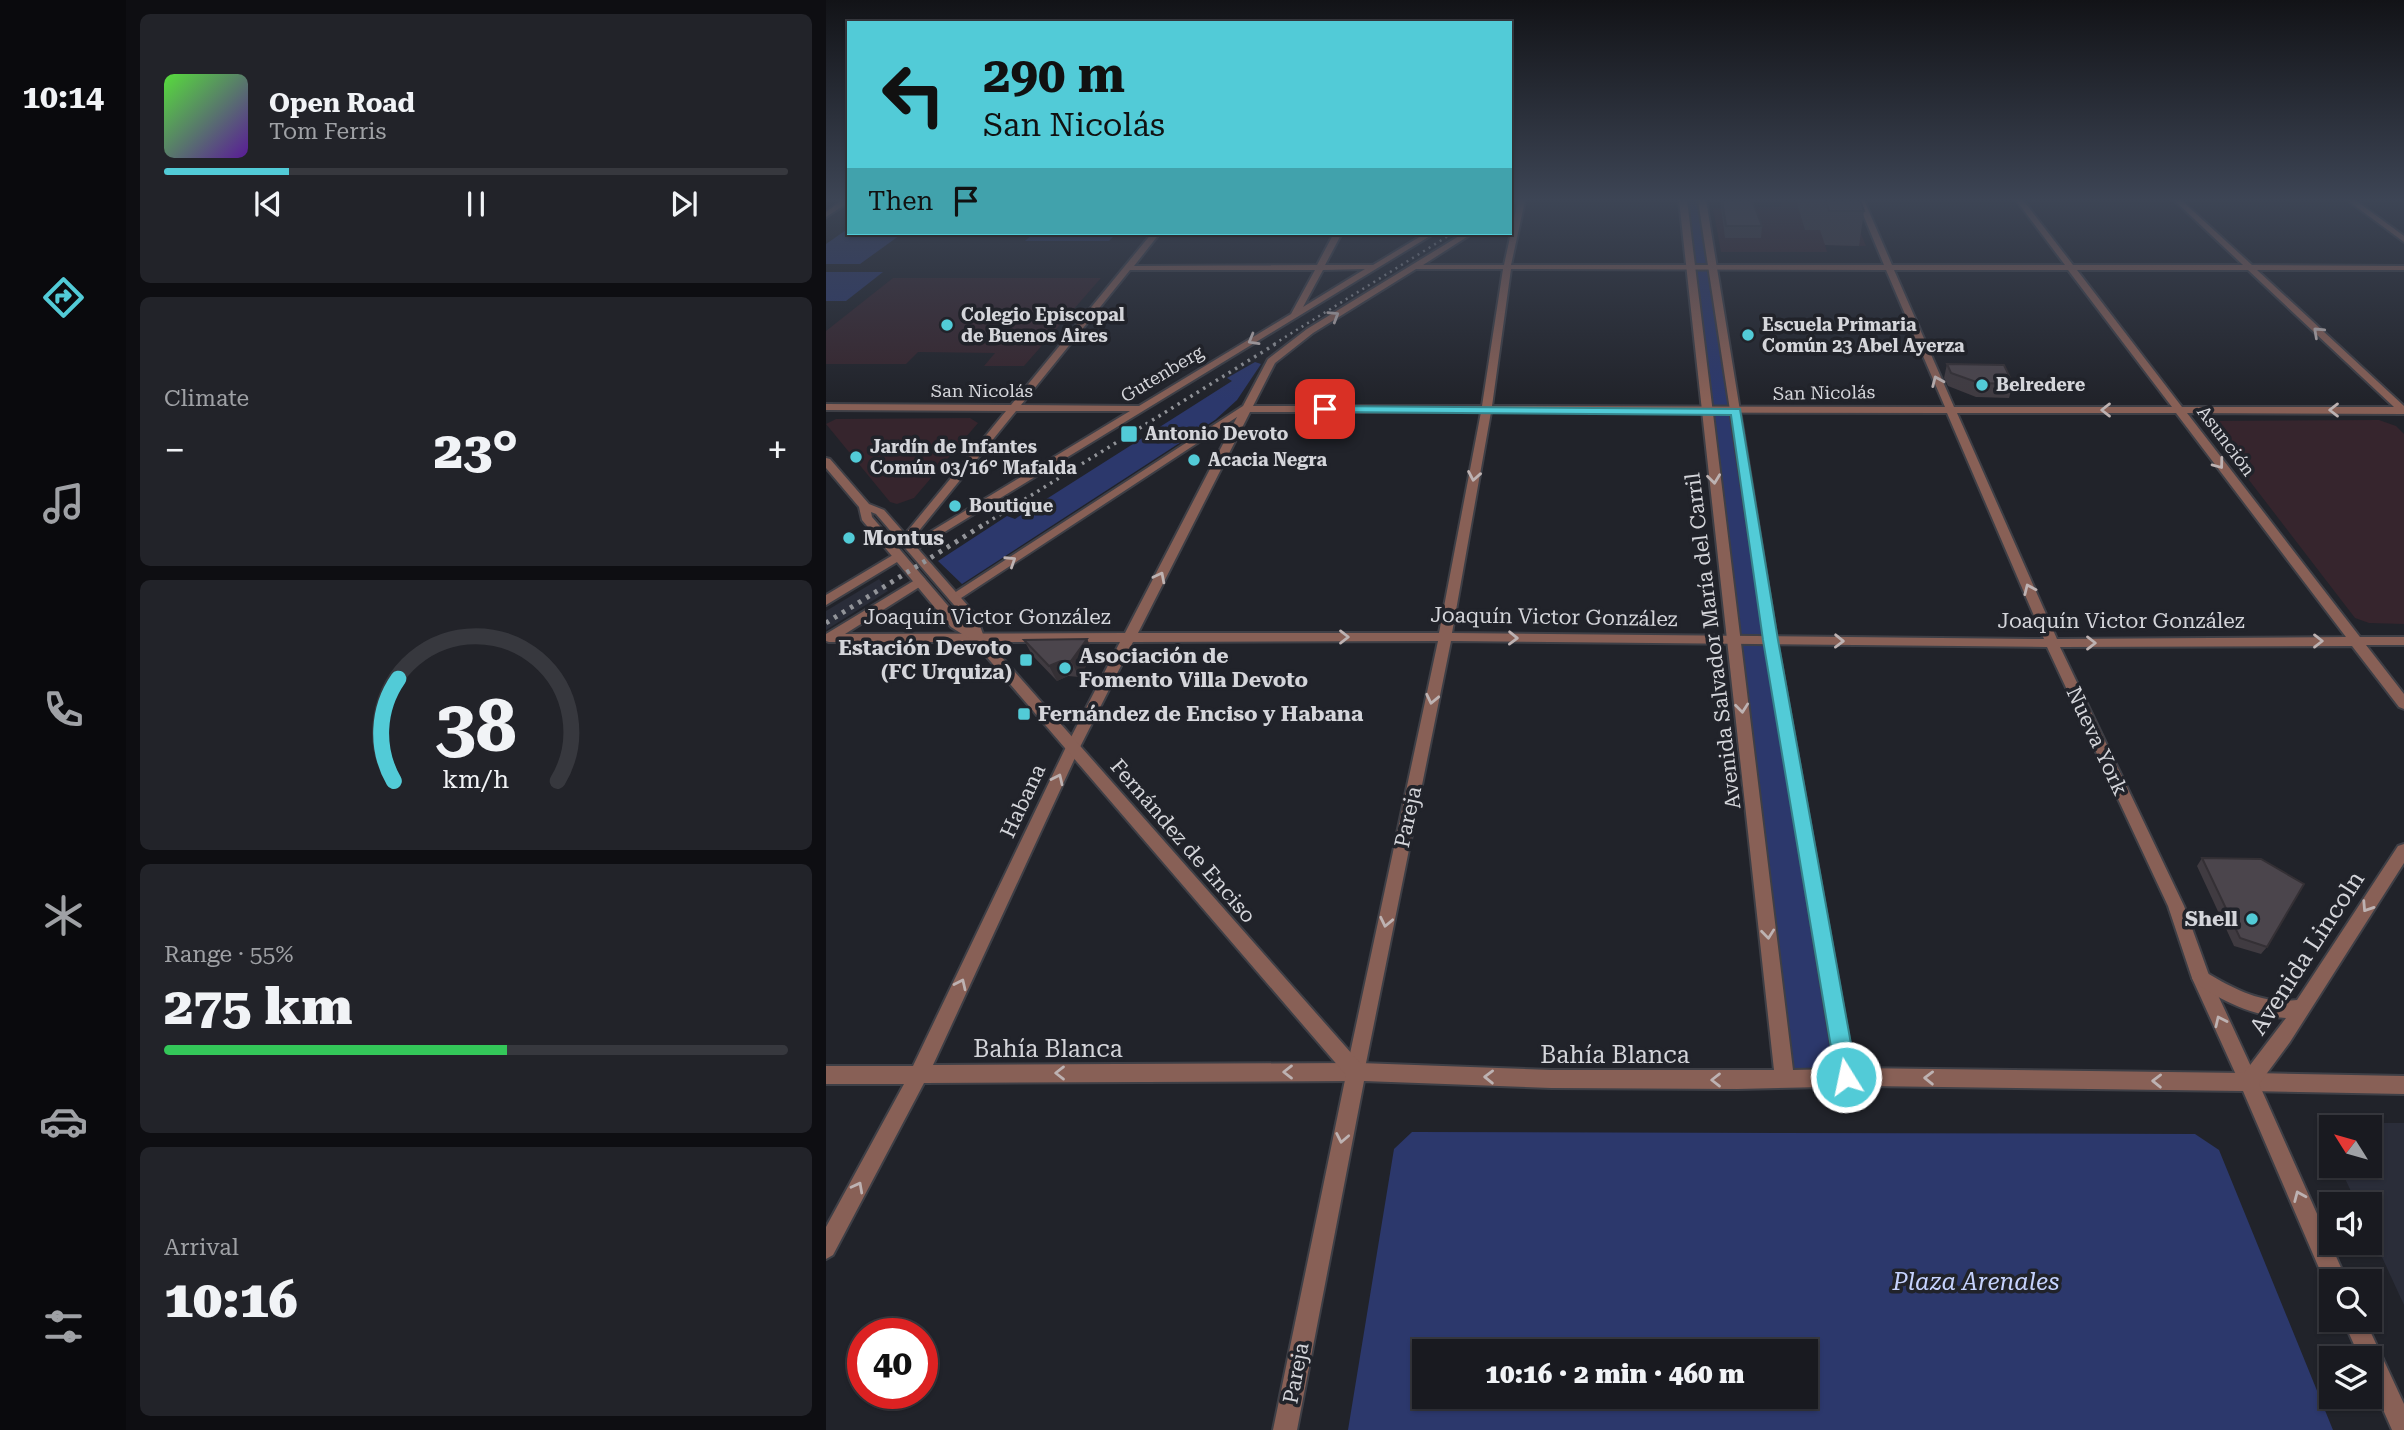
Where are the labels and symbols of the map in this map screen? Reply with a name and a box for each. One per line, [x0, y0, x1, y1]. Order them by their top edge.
place label: Colegio Episcopal de Buenos Aires [961, 304, 1125, 346]
one-way arrow [1326, 312, 1339, 325]
place label: Escuela Primaria Común 23 Abel Ayerza [1762, 314, 1965, 356]
marker: Colegio Episcopal de Buenos Aires [939, 317, 955, 333]
marker: Escuela Primaria Común 23 Abel Ayerza [1740, 327, 1756, 343]
one-way arrow [2313, 327, 2326, 340]
one-way arrow [1248, 332, 1261, 345]
street label: Gutenberg [1117, 340, 1207, 406]
place label: Belredere [1996, 374, 2086, 395]
one-way arrow [1931, 376, 1945, 388]
marker: Belredere [1974, 377, 1990, 393]
pin [1295, 379, 1355, 439]
street label: San Nicolás [931, 380, 1033, 401]
street label: San Nicolás [1773, 381, 1875, 404]
street label: Asunción [2193, 401, 2260, 480]
one-way arrow [2101, 402, 2111, 418]
one-way arrow [2328, 402, 2339, 418]
place label: Antonio Devoto [1145, 423, 1289, 444]
marker: Antonio Devoto [1119, 424, 1139, 444]
place label: Jardín de Infantes Común 03/16° Mafalda [870, 436, 1077, 478]
marker: Jardín de Infantes Común 03/16° Mafalda [848, 449, 864, 465]
place label: Acacia Negra [1208, 449, 1327, 470]
marker: Acacia Negra [1186, 452, 1202, 468]
one-way arrow [2211, 456, 2224, 469]
one-way arrow [1468, 470, 1483, 482]
street label: Avenida Salvador María del Carril [1680, 471, 1746, 811]
one-way arrow [1707, 473, 1722, 485]
place label: Boutique [969, 495, 1054, 516]
marker: Boutique [947, 498, 963, 514]
place label: Montus [863, 526, 944, 550]
marker: Montus [841, 530, 857, 546]
one-way arrow [1004, 556, 1017, 569]
one-way arrow [1151, 572, 1165, 584]
one-way arrow [2023, 584, 2037, 596]
street label: Joaquín Victor González [1430, 603, 1678, 631]
street label: Joaquín Victor González [863, 605, 1111, 629]
street label: Joaquín Victor González [1997, 609, 2245, 633]
one-way arrow [1340, 629, 1350, 645]
one-way arrow [1508, 630, 1519, 645]
one-way arrow [1834, 633, 1845, 649]
one-way arrow [2313, 633, 2324, 649]
one-way arrow [2086, 635, 2097, 651]
place label: Estación Devoto (FC Urquiza) [838, 636, 1012, 684]
place label: Asociación de Fomento Villa Devoto [1079, 644, 1308, 692]
marker: Estación Devoto (FC Urquiza) [1018, 652, 1034, 668]
marker: Asociación de Fomento Villa Devoto [1057, 660, 1073, 676]
street label: Nueva York [2061, 683, 2133, 799]
one-way arrow [1426, 693, 1441, 705]
place label: Fernández de Enciso y Habana [1038, 702, 1364, 726]
one-way arrow [1735, 702, 1750, 714]
marker: Fernández de Enciso y Habana [1016, 706, 1032, 722]
street label: Fernández de Enciso [1105, 754, 1261, 928]
street label: Habana [996, 760, 1051, 842]
one-way arrow [1050, 774, 1064, 786]
street label: Pareja [1390, 784, 1426, 850]
street label: Avenida Lincoln [2244, 866, 2370, 1040]
one-way arrow [2362, 900, 2375, 913]
place label: Shell [2185, 907, 2238, 931]
marker: Shell [2244, 911, 2260, 927]
one-way arrow [1379, 916, 1394, 928]
one-way arrow [1760, 929, 1775, 940]
one-way arrow [953, 979, 967, 991]
one-way arrow [2215, 1016, 2229, 1028]
street label: Bahía Blanca [973, 1035, 1123, 1063]
position arrow [1809, 1040, 1883, 1114]
street label: Bahía Blanca [1540, 1041, 1690, 1069]
one-way arrow [1282, 1064, 1293, 1080]
one-way arrow [1055, 1065, 1065, 1081]
one-way arrow [1483, 1070, 1494, 1085]
one-way arrow [1924, 1070, 1935, 1085]
one-way arrow [1710, 1072, 1721, 1088]
one-way arrow [2151, 1073, 2161, 1089]
north arrow [2319, 1115, 2382, 1178]
one-way arrow [1335, 1132, 1350, 1144]
one-way arrow [850, 1182, 863, 1195]
one-way arrow [2293, 1191, 2307, 1203]
park label: Plaza Arenales [1892, 1268, 2059, 1296]
speed limit sign: 40 [847, 1318, 938, 1409]
street label: Pareja [1278, 1340, 1314, 1406]

